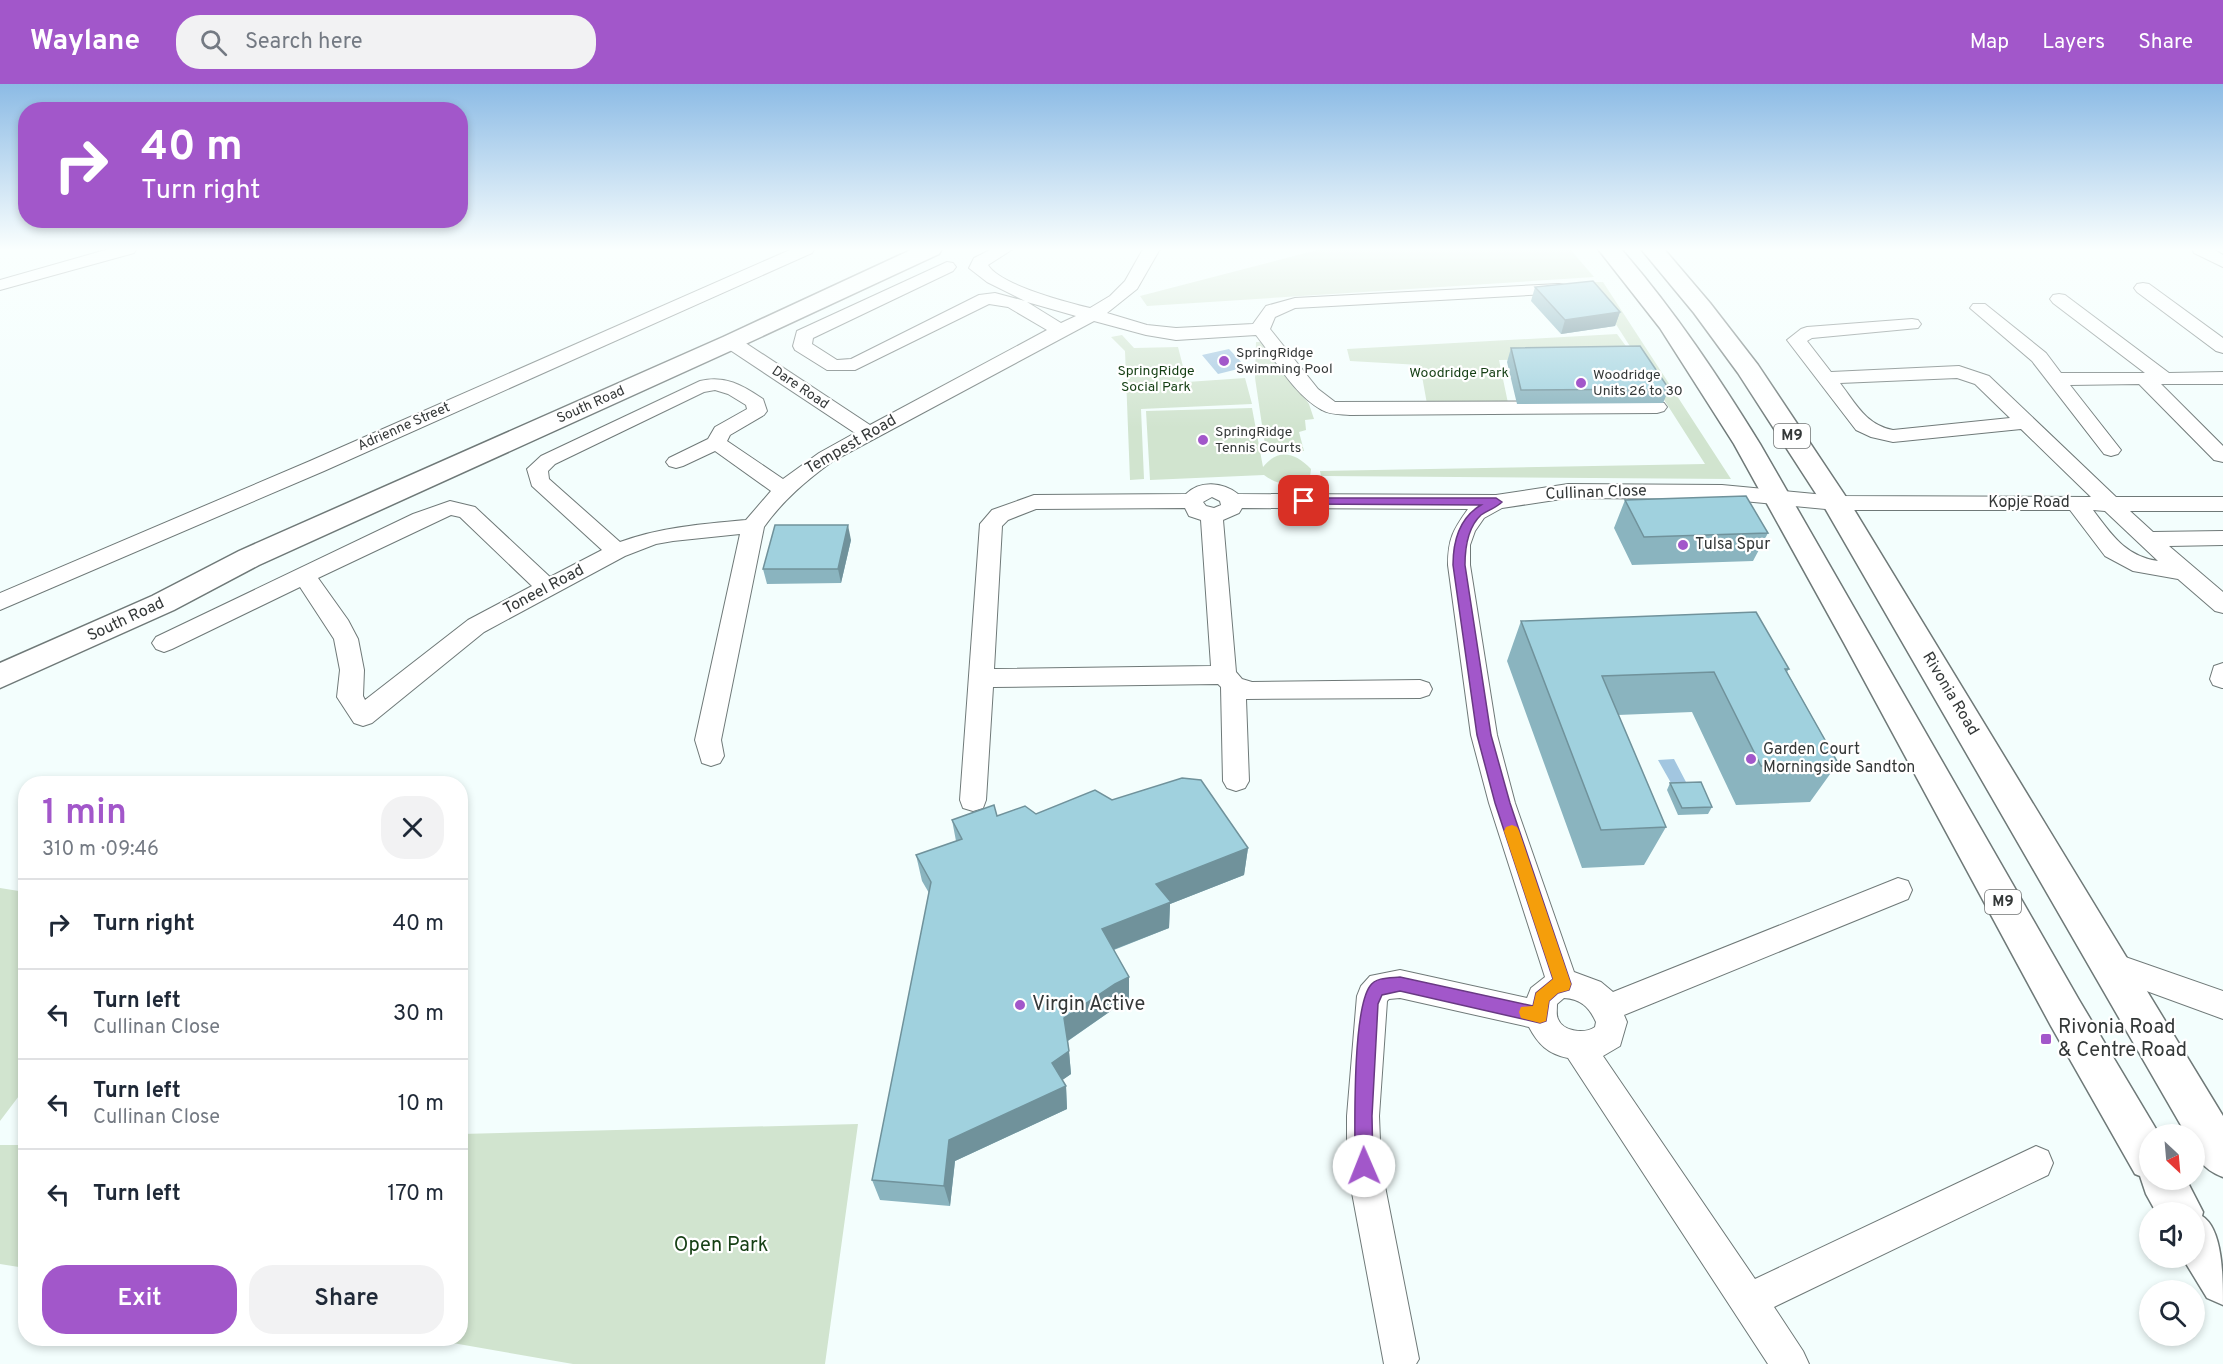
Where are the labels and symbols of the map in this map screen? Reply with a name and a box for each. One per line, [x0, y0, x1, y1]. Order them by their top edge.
place label: SpringRidge Swimming Pool [1236, 345, 1333, 378]
marker: SpringRidge Swimming Pool [1217, 354, 1231, 368]
street label: Dare Road [768, 363, 832, 413]
park label: SpringRidge Social Park [1117, 363, 1195, 396]
park label: Woodridge Park [1409, 365, 1509, 382]
place label: Woodridge Units 26 to 30 [1593, 367, 1683, 400]
marker: Woodridge Units 26 to 30 [1574, 376, 1588, 390]
street label: South Road [554, 383, 628, 427]
street label: Adrienne Street [355, 399, 453, 455]
street label: Tempest Road [802, 411, 900, 479]
place label: SpringRidge Tennis Courts [1215, 424, 1301, 457]
road number: M9 [1774, 424, 1810, 448]
marker: SpringRidge Tennis Courts [1196, 433, 1210, 447]
pin [1278, 475, 1329, 526]
street label: Cullinan Close [1545, 481, 1647, 505]
street label: Kopje Road [1988, 493, 2070, 513]
place label: Tulsa Spur [1695, 535, 1770, 555]
marker: Tulsa Spur [1676, 538, 1690, 552]
street label: Toneel Road [500, 560, 588, 620]
street label: South Road [84, 593, 168, 647]
street label: Rivonia Road [1917, 649, 1983, 739]
place label: Garden Court Morningside Sandton [1763, 740, 1915, 778]
marker: Garden Court Morningside Sandton [1744, 752, 1758, 766]
road number: M9 [1985, 890, 2021, 914]
place label: Virgin Active [1032, 992, 1145, 1018]
marker: Virgin Active [1013, 998, 1027, 1012]
place label: Rivonia Road & Centre Road [2058, 1015, 2187, 1064]
marker: Rivonia Road & Centre Road [2039, 1032, 2053, 1046]
north arrow [2139, 1124, 2205, 1190]
position arrow [1332, 1134, 1396, 1198]
park label: Open Park [674, 1233, 768, 1259]

